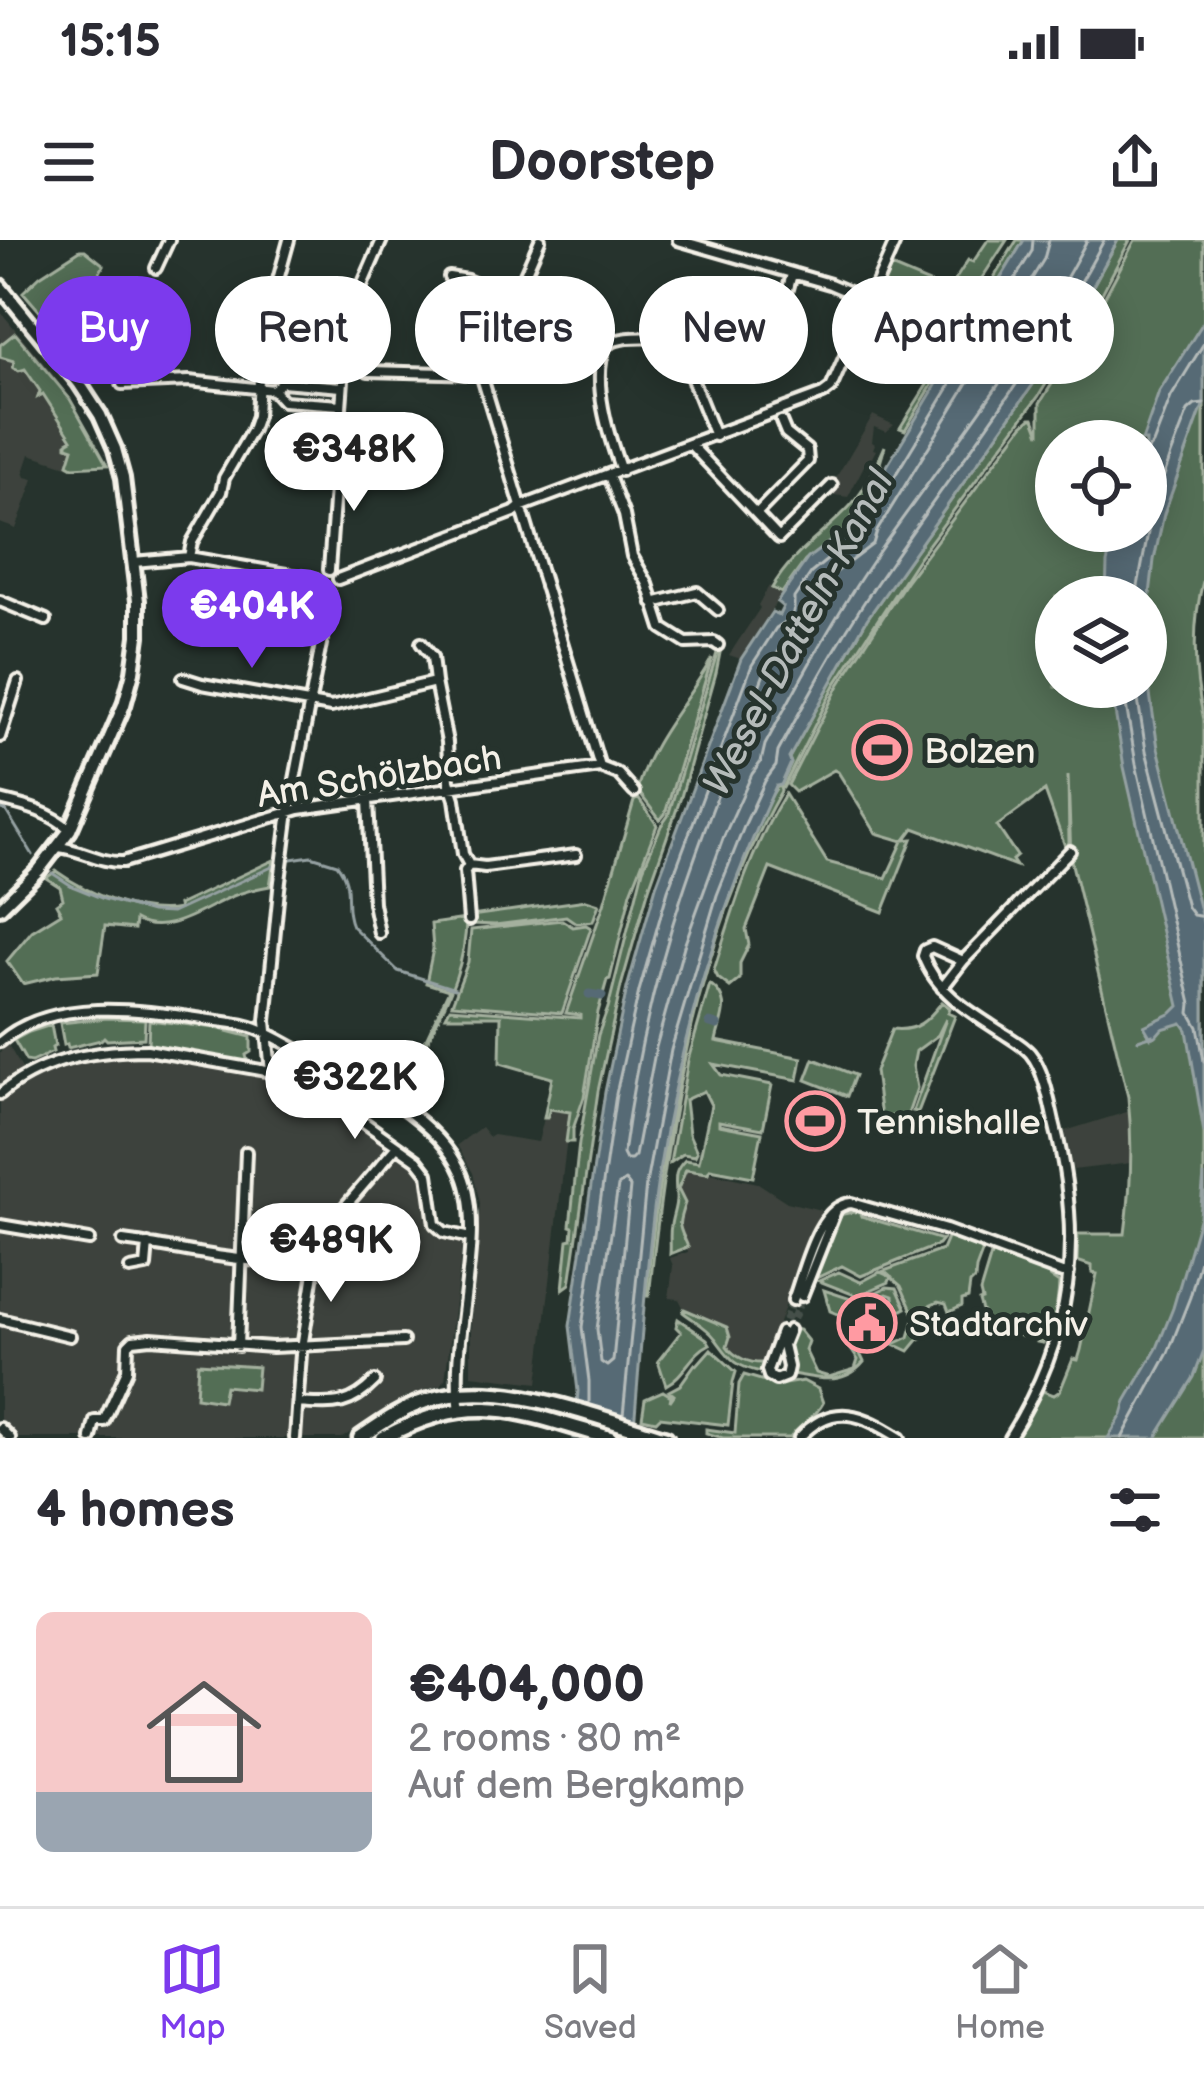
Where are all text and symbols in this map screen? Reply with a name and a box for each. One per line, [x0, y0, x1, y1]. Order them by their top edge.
text: 15:15 [60, 15, 161, 70]
icon: menu [36, 129, 102, 195]
icon: share [1102, 129, 1168, 195]
text: Doorstep [489, 130, 715, 195]
chip: Buy [36, 276, 191, 384]
chip: Rent [215, 276, 391, 384]
chip: Filters [415, 276, 615, 384]
chip: New [639, 276, 808, 384]
chip: Apartment [832, 276, 1114, 384]
pin: €348K [270, 412, 438, 514]
map controls [1035, 420, 1167, 708]
button: locate [1035, 420, 1167, 552]
text: €348K [291, 427, 417, 474]
water label: Wesel-Datteln-Kanal [693, 461, 905, 804]
pin: €404K [168, 569, 336, 671]
button: layers [1035, 576, 1167, 708]
text: €404K [189, 584, 315, 631]
sports icon: Bolzen [851, 719, 913, 781]
place label: Bolzen [924, 731, 1035, 774]
street label: Am Schölzbach [254, 737, 505, 818]
pin: €322K [271, 1040, 439, 1142]
text: €322K [292, 1055, 418, 1102]
sports icon: Tennishalle [784, 1090, 846, 1152]
place label: Tennishalle [857, 1102, 1041, 1145]
pin: €489K [247, 1203, 415, 1305]
text: €489K [268, 1218, 394, 1265]
public building icon: Stadtarchiv [836, 1292, 898, 1354]
place label: Stadtarchiv [909, 1304, 1089, 1347]
icon: filters [1102, 1477, 1168, 1543]
text: 4 homes [36, 1480, 235, 1541]
text: €404,000 [408, 1655, 645, 1716]
icon: home [132, 1660, 276, 1804]
text: 2 rooms · 80 m² [408, 1716, 681, 1763]
text: Auf dem Bergkamp [408, 1763, 745, 1810]
tab: Map [159, 1936, 226, 2048]
tab: Saved [544, 1936, 637, 2048]
tab: Home [955, 1936, 1045, 2048]

